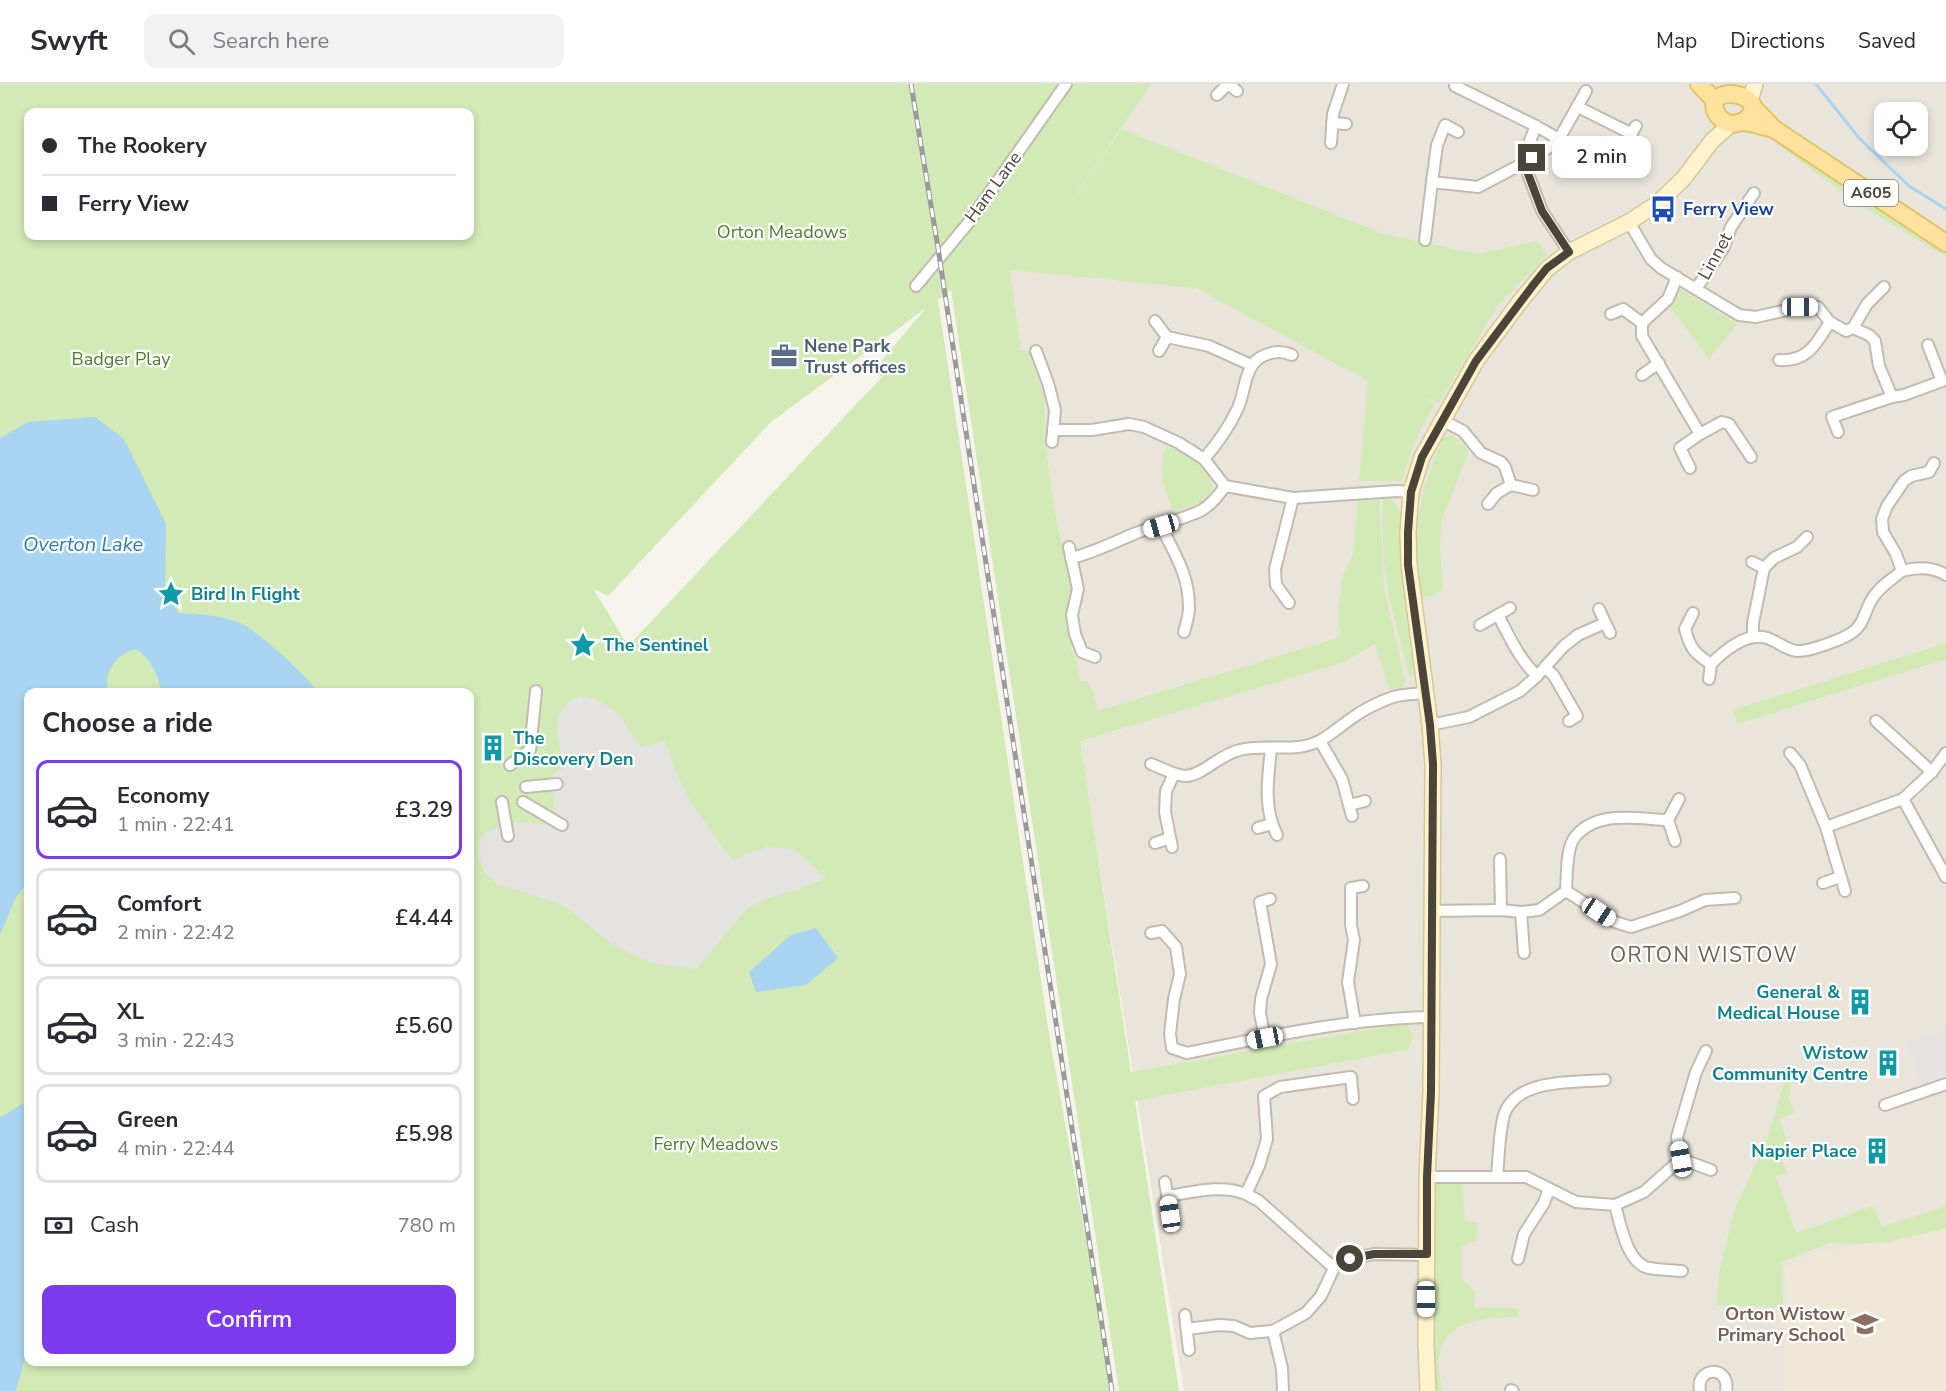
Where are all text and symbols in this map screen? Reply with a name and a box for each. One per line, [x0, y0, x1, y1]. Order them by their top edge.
search box [144, 14, 564, 68]
text: Swyft [30, 22, 108, 60]
icon: search [165, 25, 198, 58]
text: Search here [213, 26, 329, 56]
text: Map [1656, 27, 1697, 55]
text: Directions [1730, 27, 1825, 55]
text: Saved [1858, 27, 1916, 55]
map controls [1874, 102, 1928, 156]
button: locate [1874, 102, 1928, 156]
text: The Rookery [78, 131, 207, 161]
callout: 2 min [1553, 137, 1652, 179]
text: 2 min [1576, 143, 1627, 170]
route end [1518, 144, 1545, 171]
street label: Ham Lane [959, 147, 1027, 227]
road number: A605 [1844, 180, 1898, 206]
text: Ferry View [78, 189, 189, 219]
bus stop icon: Ferry View [1648, 194, 1678, 224]
place label: Ferry View [1683, 197, 1775, 221]
park label: Orton Meadows [717, 220, 847, 244]
street label: Linnet [1692, 228, 1738, 284]
car [1782, 298, 1818, 316]
place label: Nene Park Trust offices [804, 334, 906, 379]
office icon: Nene Park Trust offices [769, 341, 799, 371]
park label: Badger Play [72, 347, 171, 371]
car [1141, 512, 1181, 540]
water label: Overton Lake [23, 531, 143, 558]
place icon: Bird In Flight [156, 579, 186, 609]
place label: Bird In Flight [191, 582, 300, 606]
place icon: The Sentinel [568, 630, 598, 660]
place label: The Sentinel [603, 633, 709, 657]
text: Choose a ride [42, 705, 213, 742]
place label: The Discovery Den [513, 726, 634, 771]
building icon: The Discovery Den [478, 733, 508, 763]
text: Economy [117, 781, 209, 811]
icon: car [45, 783, 99, 837]
text: £3.29 [395, 795, 453, 825]
text: 1 min · 22:41 [117, 811, 235, 838]
text: Comfort [117, 889, 201, 919]
icon: car [45, 891, 99, 945]
car [1579, 895, 1619, 929]
text: £4.44 [395, 903, 453, 933]
text: 2 min · 22:42 [117, 919, 235, 946]
district label: ORTON WISTOW [1610, 941, 1798, 969]
place label: General & Medical House [1717, 980, 1841, 1025]
building icon: General & Medical House [1845, 987, 1875, 1017]
text: XL [117, 997, 144, 1027]
icon: car [45, 999, 99, 1053]
text: £5.60 [395, 1011, 453, 1041]
car [1246, 1026, 1284, 1050]
text: 3 min · 22:43 [117, 1027, 235, 1054]
place label: Wistow Community Centre [1712, 1041, 1869, 1086]
building icon: Wistow Community Centre [1873, 1048, 1903, 1078]
text: Green [117, 1105, 178, 1135]
icon: car [45, 1107, 99, 1161]
text: £5.98 [395, 1119, 453, 1149]
park label: Ferry Meadows [654, 1132, 778, 1156]
text: 4 min · 22:44 [117, 1135, 235, 1162]
building icon: Napier Place [1862, 1136, 1892, 1166]
place label: Napier Place [1751, 1139, 1857, 1163]
car [1669, 1140, 1693, 1178]
car [1159, 1195, 1181, 1233]
icon: cash [42, 1209, 75, 1242]
text: Cash [90, 1210, 139, 1240]
text: 780 m [398, 1212, 456, 1239]
route start [1336, 1245, 1363, 1272]
car [1417, 1281, 1435, 1317]
button: Confirm [42, 1285, 456, 1354]
place label: Orton Wistow Primary School [1717, 1302, 1846, 1347]
school or university icon: Orton Wistow Primary School [1850, 1309, 1880, 1339]

